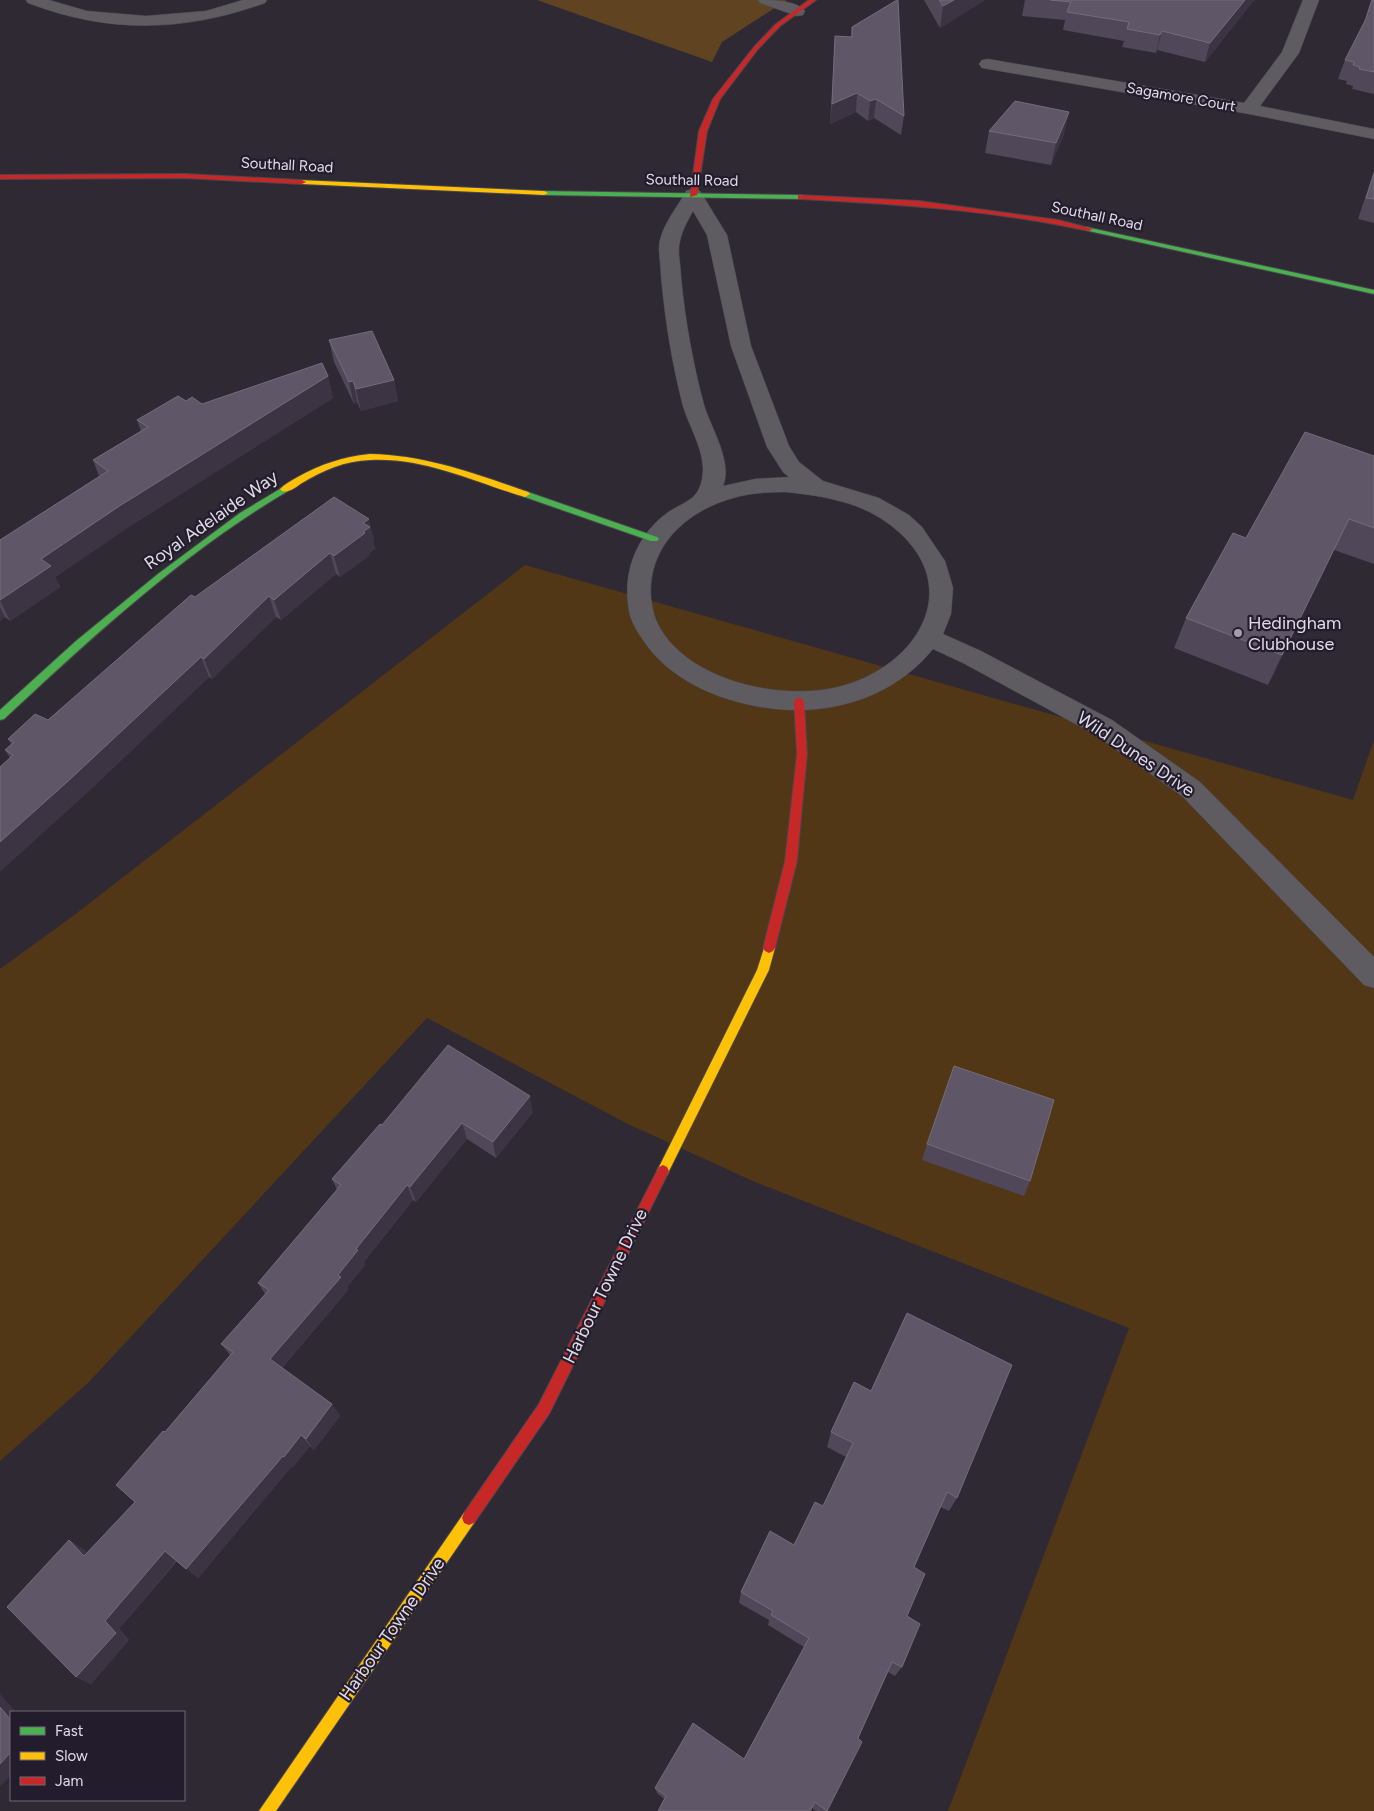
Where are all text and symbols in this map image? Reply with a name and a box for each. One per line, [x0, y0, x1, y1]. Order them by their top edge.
street label: Sagamore Court [1125, 79, 1237, 116]
street label: Southall Road [240, 154, 334, 176]
street label: Southall Road [645, 170, 739, 190]
street label: Southall Road [1050, 198, 1144, 234]
street label: Royal Adelaide Way [140, 465, 282, 574]
place label: Hedingham Clubhouse [1248, 612, 1341, 655]
marker: Hedingham Clubhouse [1232, 627, 1244, 639]
street label: Wild Dunes Drive [1073, 707, 1199, 802]
street label: Harbour Towne Drive [558, 1205, 652, 1367]
street label: Harbour Towne Drive [334, 1553, 450, 1705]
legend [10, 1711, 185, 1801]
text: Fast [55, 1722, 84, 1740]
text: Slow [55, 1747, 88, 1765]
text: Jam [55, 1772, 83, 1790]

